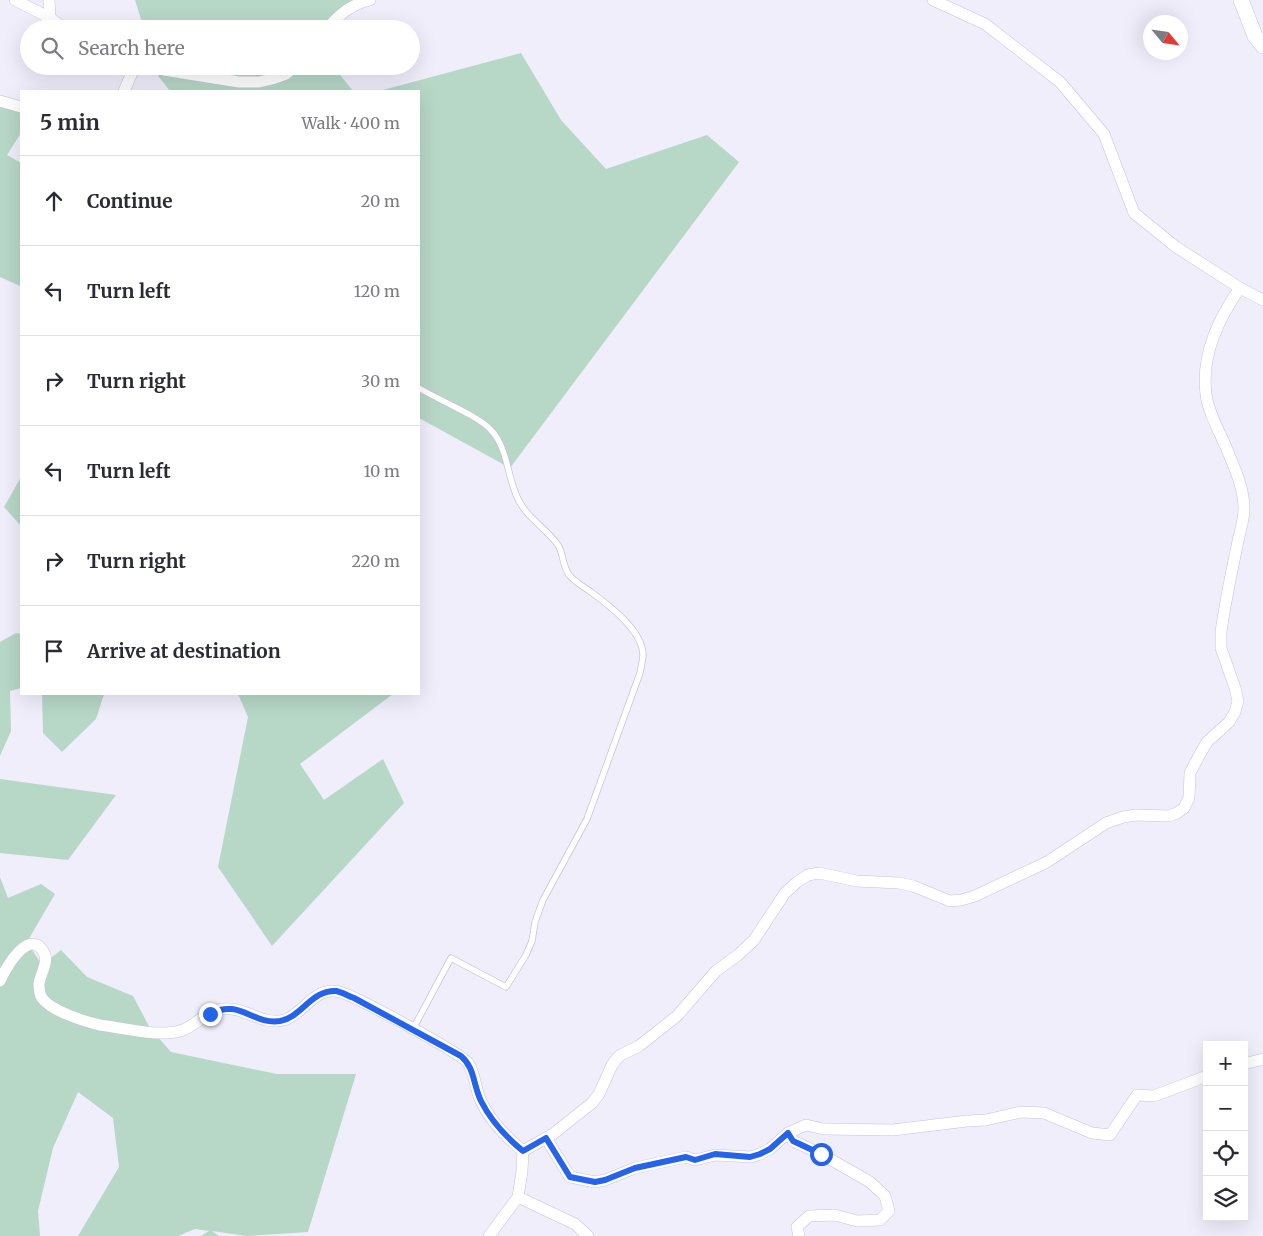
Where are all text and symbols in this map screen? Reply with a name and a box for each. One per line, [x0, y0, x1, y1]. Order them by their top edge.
north arrow [1143, 15, 1188, 60]
search box [20, 20, 420, 75]
icon: search [38, 34, 66, 62]
text: Search here [78, 36, 185, 60]
text: 5 min [40, 109, 100, 136]
text: Walk · 400 m [301, 113, 400, 133]
icon: ahead [40, 187, 68, 215]
text: Continue [87, 189, 173, 213]
text: 20 m [361, 191, 400, 211]
icon: left [40, 277, 68, 305]
text: Turn left [87, 279, 171, 303]
text: 120 m [354, 281, 400, 301]
icon: right [40, 367, 68, 395]
text: Turn right [87, 369, 186, 393]
text: 30 m [361, 371, 400, 391]
icon: left [40, 457, 68, 485]
text: Turn left [87, 459, 171, 483]
text: 10 m [363, 461, 400, 481]
icon: right [40, 547, 68, 575]
text: Turn right [87, 549, 186, 573]
text: 220 m [352, 551, 400, 571]
icon: arrive [40, 637, 68, 665]
text: Arrive at destination [87, 639, 281, 663]
route end [199, 1003, 222, 1026]
map controls [1203, 1041, 1248, 1221]
button: + [1203, 1041, 1248, 1086]
button: − [1203, 1086, 1248, 1131]
button: locate [1203, 1131, 1248, 1176]
route start [810, 1143, 833, 1166]
button: layers [1203, 1176, 1248, 1221]

